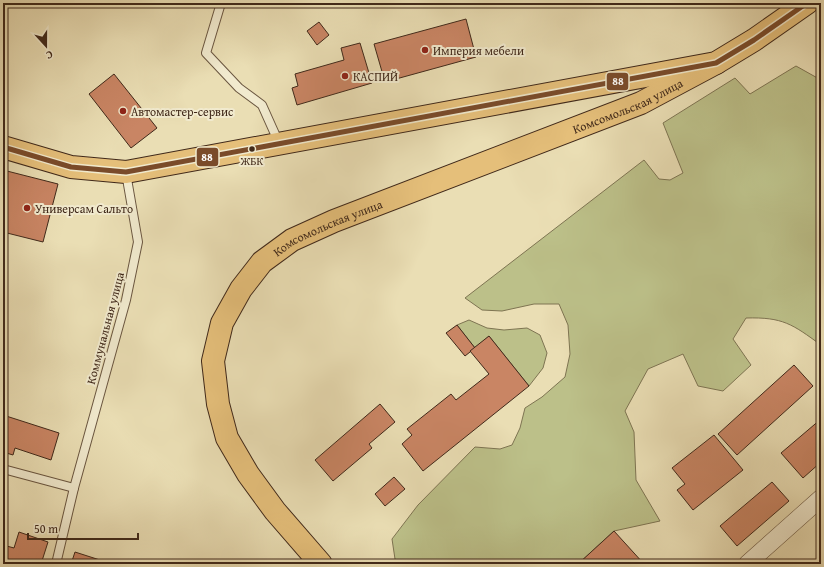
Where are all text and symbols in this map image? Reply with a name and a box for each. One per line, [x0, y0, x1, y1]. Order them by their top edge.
north arrow [26, 26, 66, 66]
place label: Империя мебели [433, 42, 524, 59]
marker: Империя мебели [420, 45, 430, 55]
text: С [44, 47, 55, 64]
place label: КАСПИЙ [353, 68, 398, 85]
marker: КАСПИЙ [340, 71, 350, 81]
line badge: 88 [606, 72, 629, 91]
text: 88 [612, 73, 624, 89]
street label: Комсомольская улица [570, 74, 686, 137]
place label: Автомастер-сервис [131, 103, 234, 120]
marker: Автомастер-сервис [118, 106, 128, 116]
marker: ЖБК [247, 144, 257, 154]
line badge: 88 [196, 147, 219, 167]
text: 88 [201, 149, 213, 165]
place label: ЖБК [240, 153, 264, 169]
street label: Комсомольская улица [269, 195, 385, 260]
place label: Универсам Сальто [35, 200, 133, 217]
marker: Универсам Сальто [22, 203, 32, 213]
street label: Коммунальная улица [82, 270, 128, 386]
scale bar [28, 515, 138, 541]
text: 50 m [34, 520, 58, 537]

